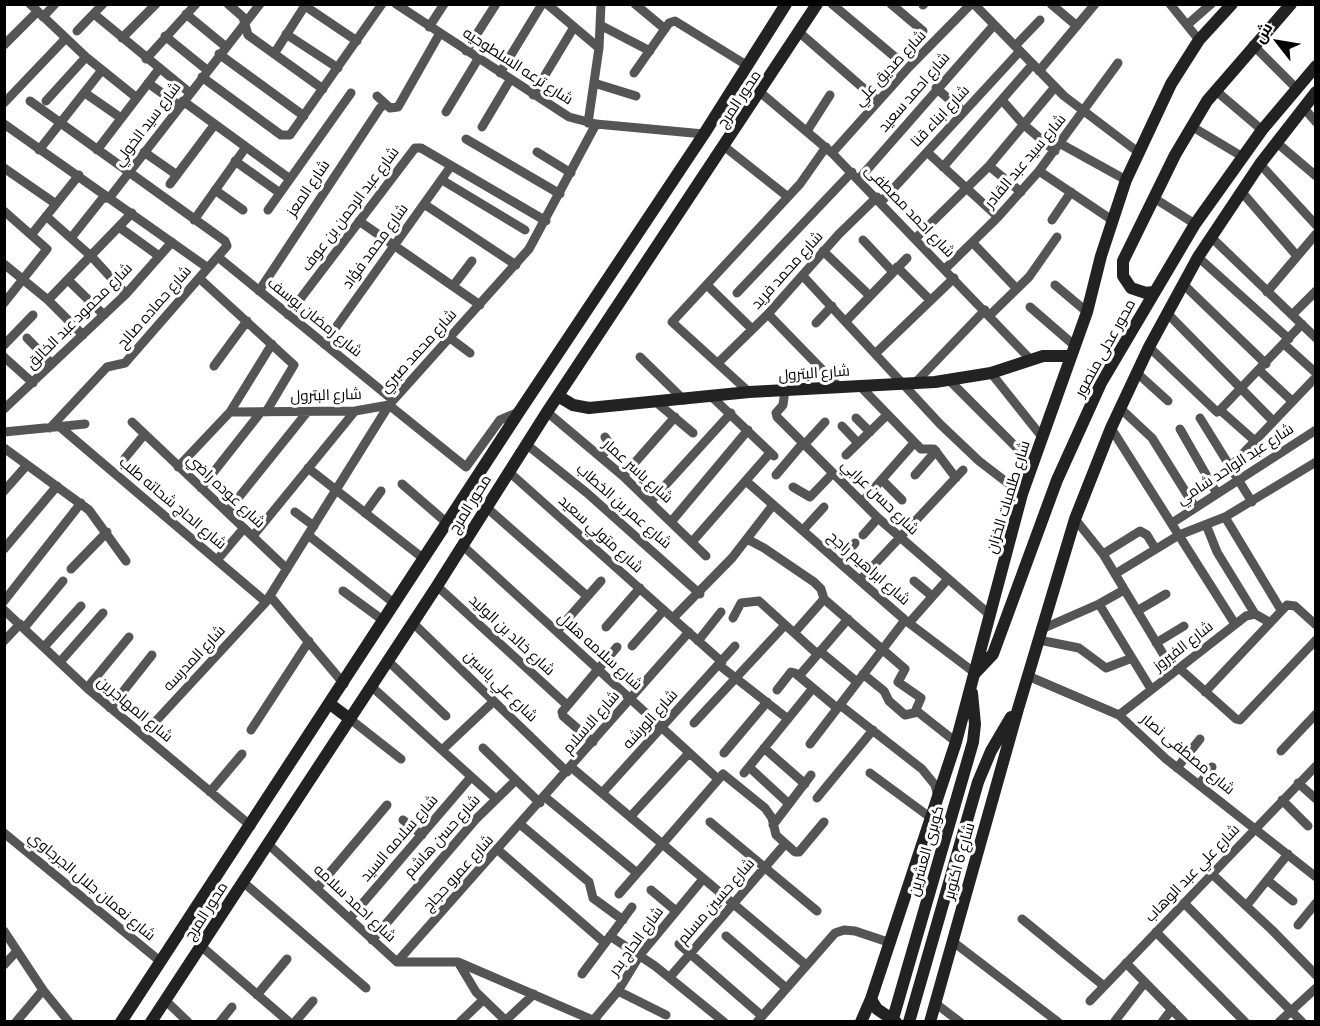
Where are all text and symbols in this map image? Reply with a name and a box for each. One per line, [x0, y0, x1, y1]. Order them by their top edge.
north arrow [1248, 12, 1308, 72]
text: ش [1249, 19, 1276, 46]
street label: شارع ترعه السلطوحيه [459, 24, 577, 108]
street label: شارع صديق علي [850, 26, 930, 110]
street label: شارع احمد سعيد [875, 48, 953, 136]
street label: محور المرج [713, 67, 765, 131]
street label: شارع سيد الخولي [109, 78, 185, 170]
street label: شارع ابناء قنا [907, 81, 973, 151]
street label: شارع سيد عبد القادر [980, 110, 1070, 212]
street label: شارع عبد الرحمن بن عوف [297, 143, 403, 275]
street label: شارع المعز [283, 156, 333, 220]
street label: شارع احمد مصطفى [861, 161, 959, 261]
street label: شارع محمد فؤاد [338, 200, 412, 292]
street label: شارع محمد فريد [747, 227, 827, 313]
street label: شارع محمود عبد الخالق [22, 259, 136, 373]
street label: شارع حماده صالح [113, 262, 195, 352]
street label: شارع رمضان يوسف [264, 273, 366, 361]
street label: محور عدلى منصور [1071, 296, 1139, 400]
street label: شارع محمد صبري [376, 305, 460, 397]
street label: شارع البترول [778, 362, 850, 384]
street label: شارع البترول [290, 385, 362, 405]
street label: شارع عبد الواحد شامي [1173, 419, 1297, 509]
street label: شارع ياسر عمار [600, 435, 676, 507]
street label: شارع طلمبات الخزان [982, 438, 1034, 556]
street label: شارع عوده راضي [183, 450, 269, 532]
street label: شارع الحاج شحاته طلب [116, 453, 230, 553]
street label: شارع حسن عرابي [837, 455, 923, 539]
street label: شارع عمر بن الخطاب [573, 460, 675, 552]
street label: محور المرج [445, 471, 495, 537]
street label: شارع متولي سعيد [555, 491, 647, 577]
street label: شارع ابراهيم راجح [824, 527, 914, 609]
street label: شارع خالد بن الوليد [465, 591, 559, 679]
street label: شارع سلامه هلال [554, 608, 646, 694]
street label: شارع الفيروز [1150, 617, 1216, 675]
street label: شارع المدرسه [159, 621, 229, 695]
street label: شارع علي ياسين [461, 646, 541, 726]
street label: شارع المهاجرين [94, 672, 176, 746]
street label: شارع الورشه [619, 686, 681, 752]
street label: شارع الاسلام [559, 687, 623, 757]
street label: شارع مصطفى نصار [1138, 710, 1238, 798]
street label: شارع سلامه السيد [356, 791, 442, 885]
street label: شارع حسن هاشم [400, 791, 484, 881]
street label: كوبرى العشرين [904, 804, 948, 898]
street label: شارع علي عبد الوهاب [1141, 820, 1243, 926]
street label: شارع 6 اكتوبر [939, 821, 979, 901]
street label: شارع نعمان جلال الجرجاوي [25, 828, 159, 944]
street label: شارع عمرو حجاج [419, 831, 497, 915]
street label: شارع حسين مسلم [674, 854, 758, 948]
street label: شارع احمد سلامه [310, 860, 400, 946]
street label: محور المرج [181, 879, 231, 943]
street label: شارع الحاج بدر [605, 903, 667, 979]

